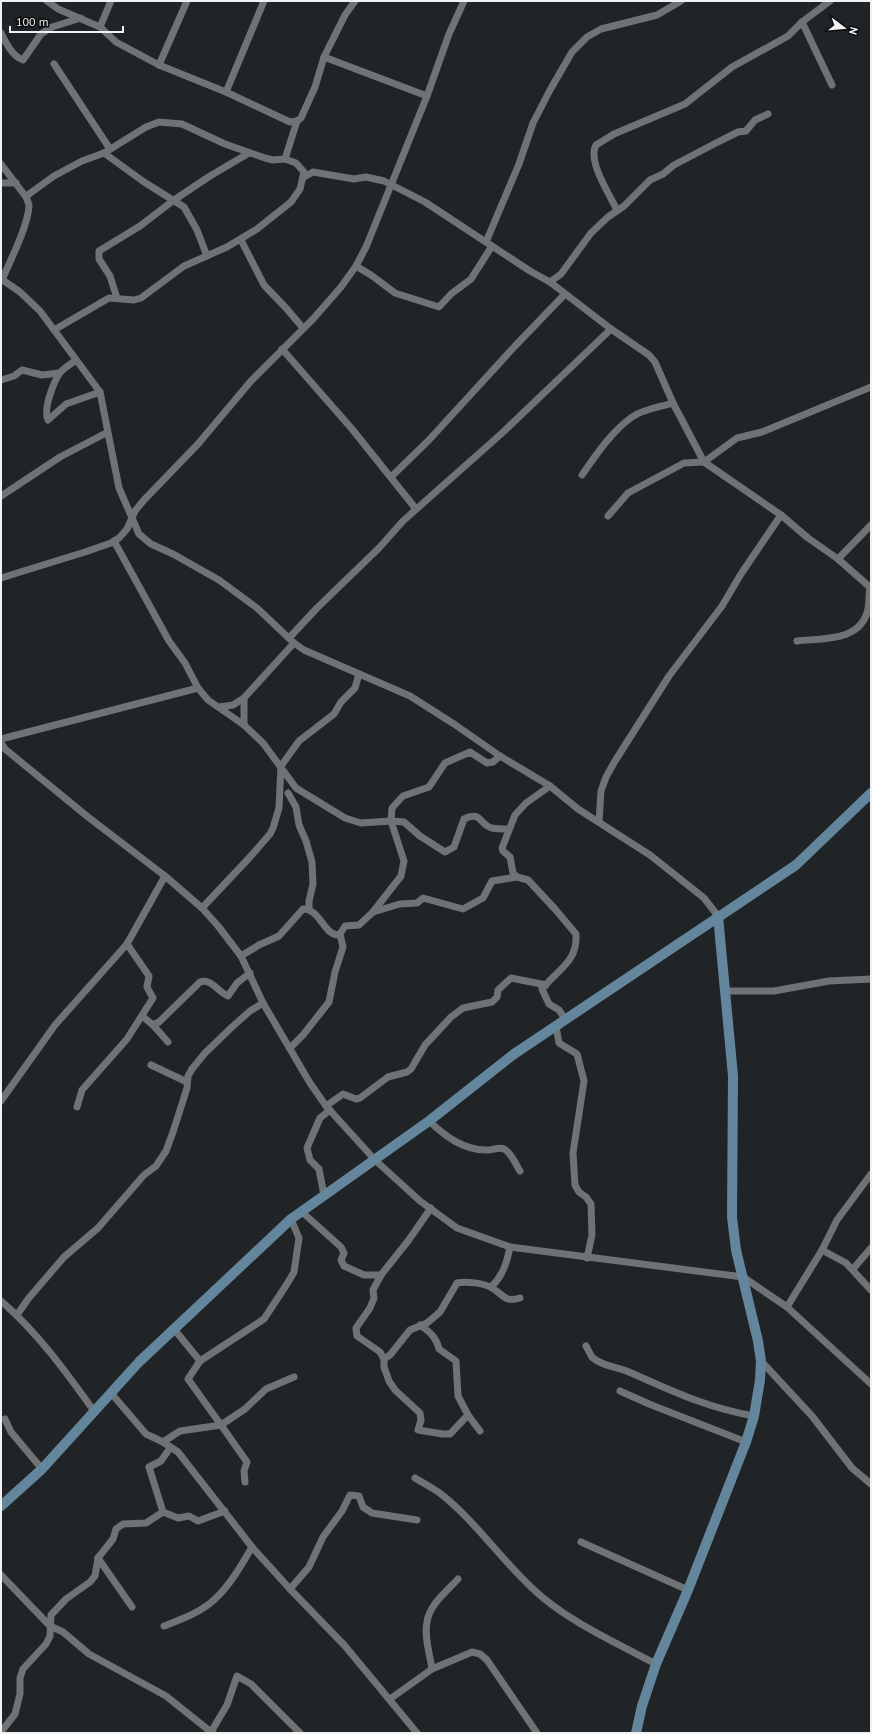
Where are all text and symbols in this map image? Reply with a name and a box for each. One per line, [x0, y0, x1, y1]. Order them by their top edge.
scale bar [10, 8, 123, 34]
north arrow [824, 8, 864, 48]
text: 100 m [16, 14, 49, 29]
text: N [846, 25, 861, 36]

